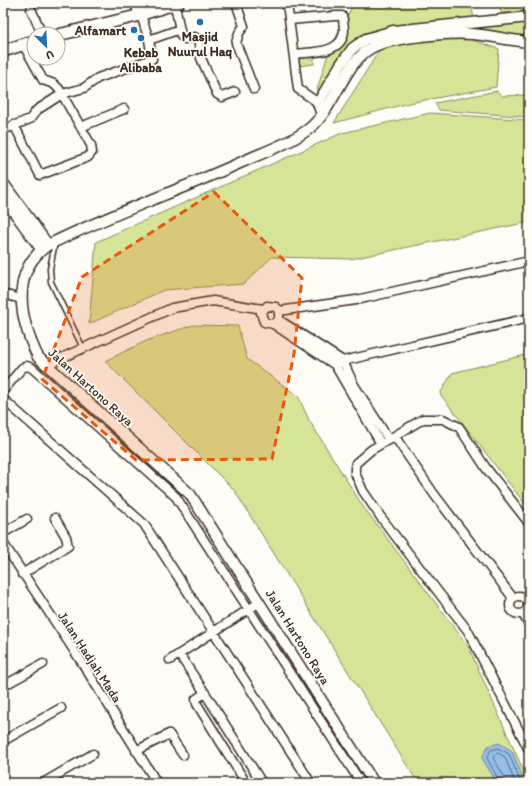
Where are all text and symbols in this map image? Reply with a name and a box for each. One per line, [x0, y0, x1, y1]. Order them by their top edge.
marker: Masjid Nuurul Haq [195, 17, 205, 27]
place label: Alfamart [74, 23, 126, 38]
marker: Alfamart [129, 25, 139, 35]
north arrow [26, 26, 66, 66]
place label: Masjid Nuurul Haq [168, 29, 233, 60]
marker: Kebab Alibaba [136, 33, 146, 43]
place label: Kebab Alibaba [119, 45, 162, 75]
text: U [44, 47, 56, 62]
street label: Jalan Hartono Raya [45, 345, 137, 429]
street label: Jalan Hartono Raya [263, 587, 333, 687]
street label: Jalan Hadjah Mada [55, 609, 125, 706]

